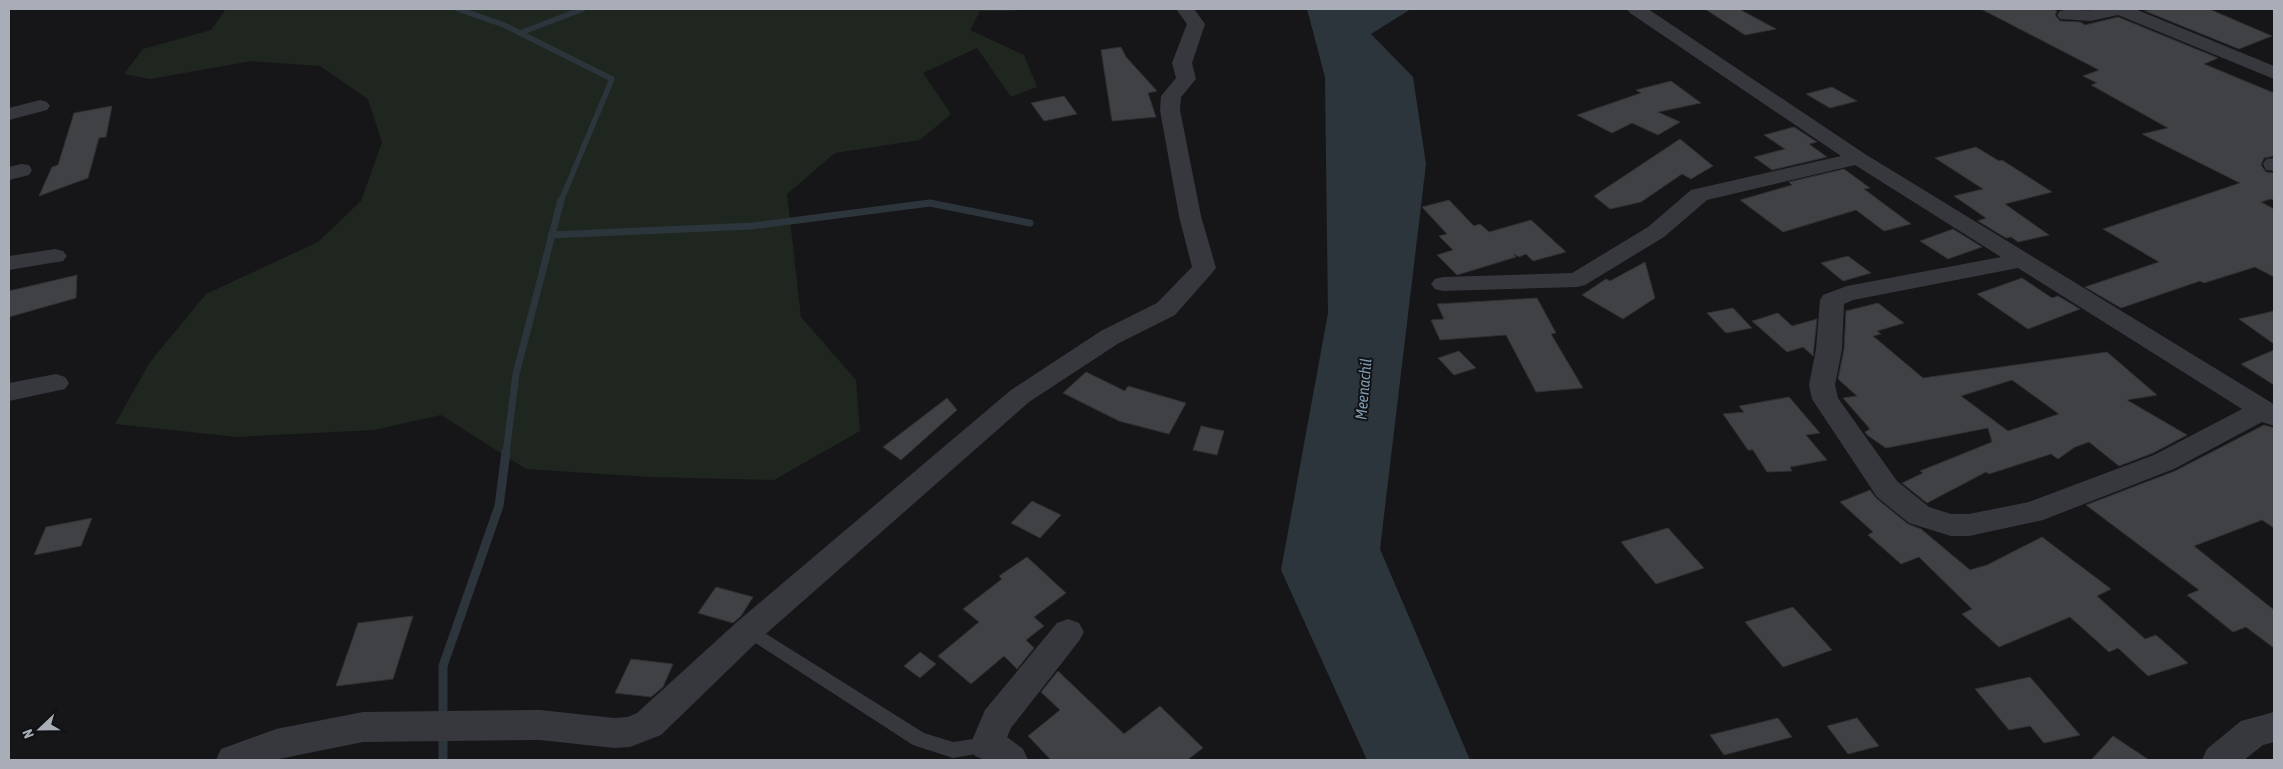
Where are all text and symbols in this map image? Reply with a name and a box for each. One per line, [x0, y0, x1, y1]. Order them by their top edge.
water label: Meenachil [1351, 357, 1375, 421]
north arrow [15, 704, 65, 754]
text: N [19, 727, 37, 741]

